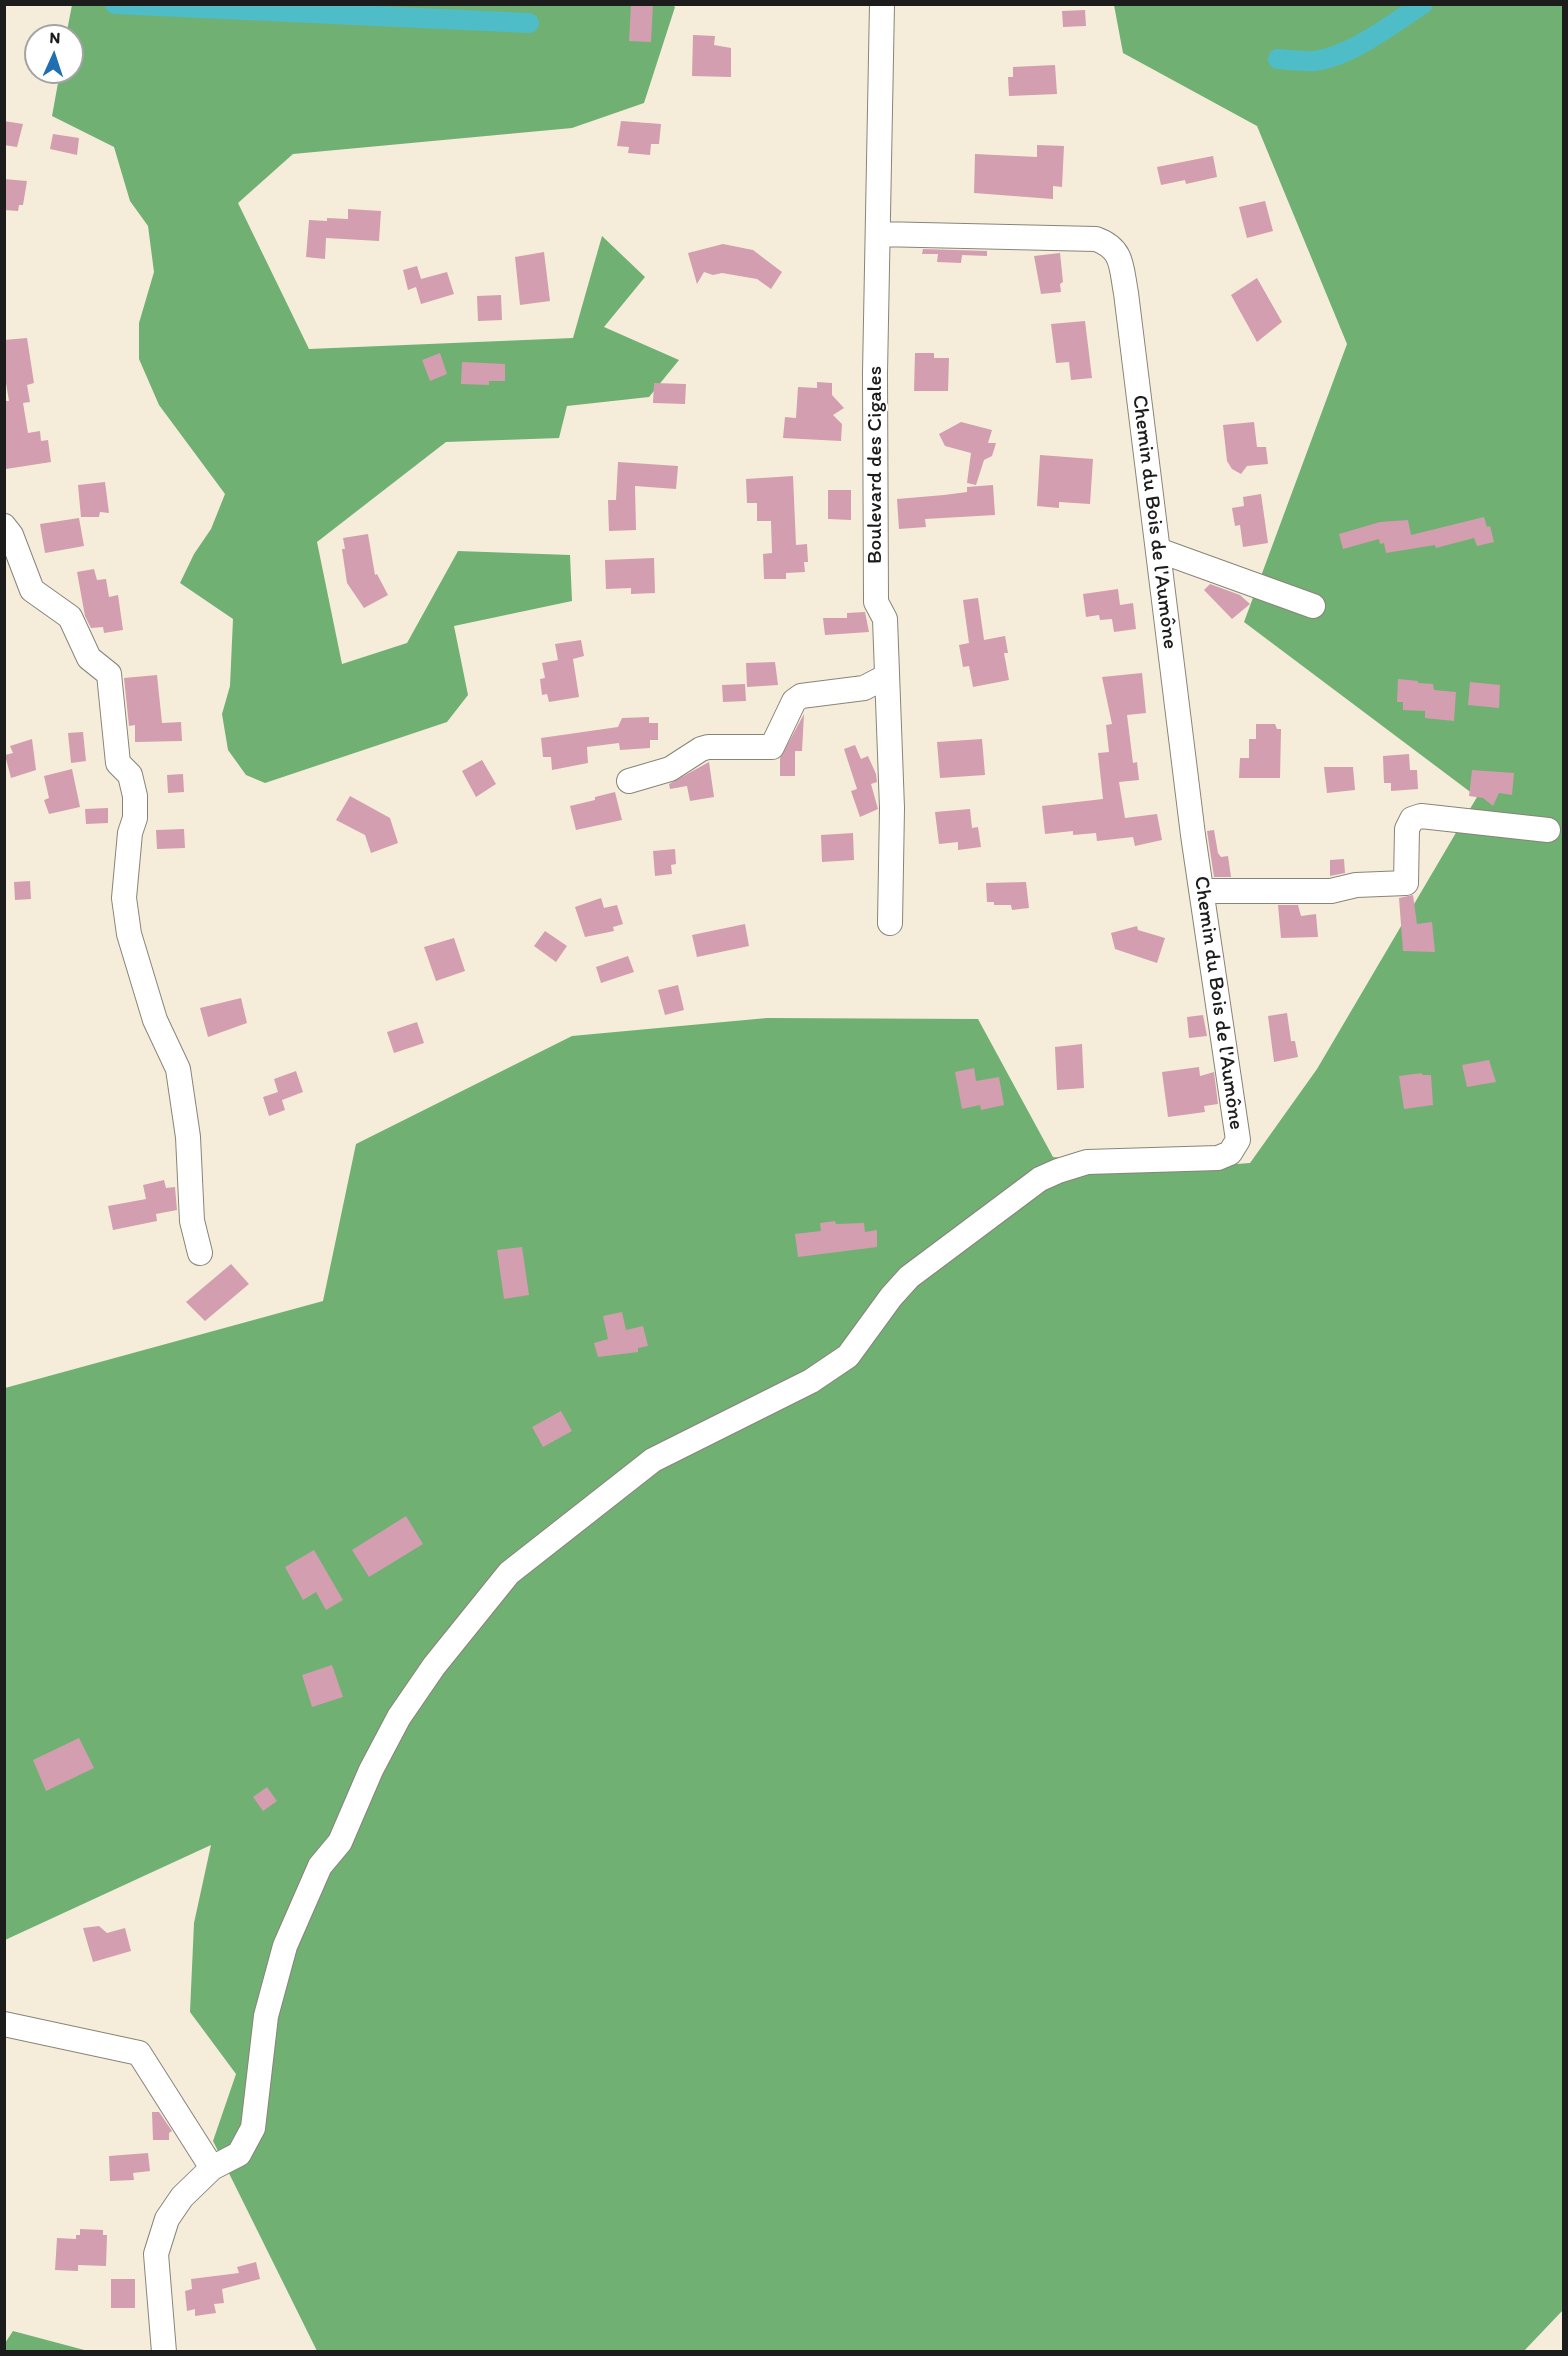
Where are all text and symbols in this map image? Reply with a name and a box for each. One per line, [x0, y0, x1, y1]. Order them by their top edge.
north arrow [24, 24, 84, 84]
text: N [49, 28, 61, 47]
street label: Boulevard des Cigales [863, 366, 889, 564]
street label: Chemin du Bois de l'Aumône [1126, 393, 1182, 651]
street label: Chemin du Bois de l'Aumône [1188, 875, 1248, 1131]

